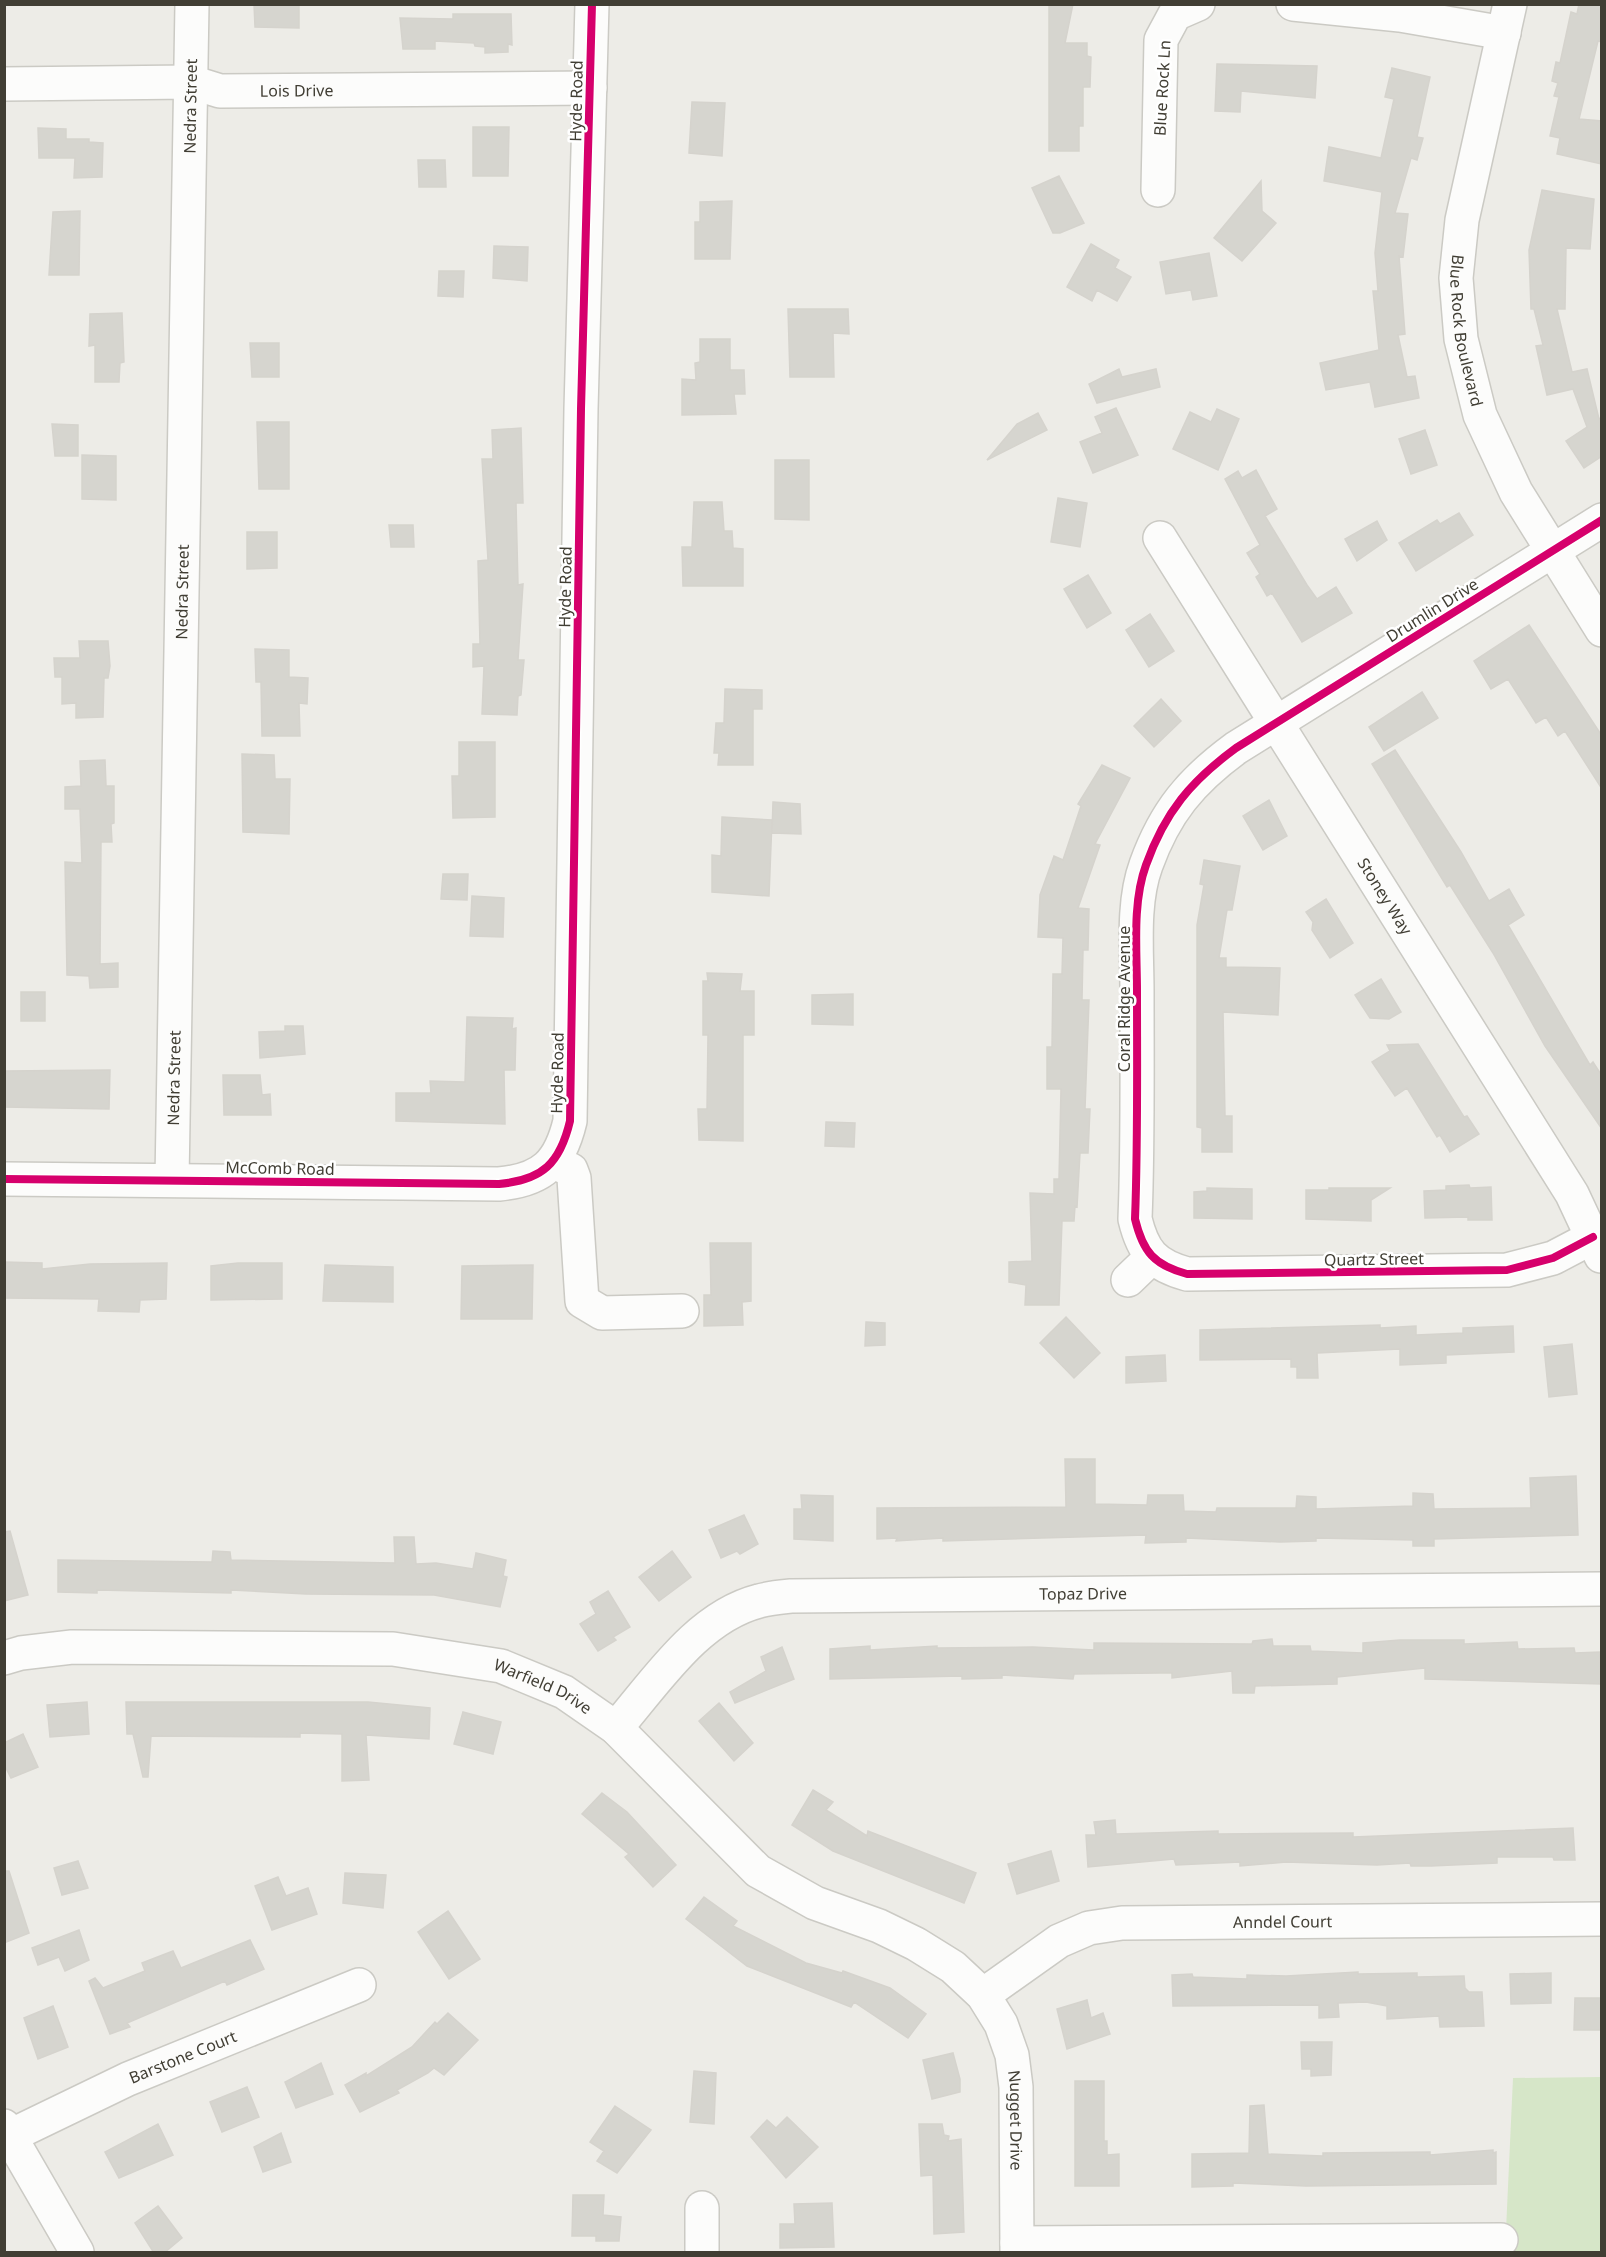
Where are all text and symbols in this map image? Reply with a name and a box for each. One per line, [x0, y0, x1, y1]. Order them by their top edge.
street label: Blue Rock Ln [1149, 40, 1175, 136]
street label: Nedra Street [178, 58, 202, 154]
street label: Hyde Road [564, 60, 588, 142]
street label: Lois Drive [260, 79, 334, 102]
street label: Blue Rock Boulevard [1445, 254, 1488, 409]
street label: Nedra Street [170, 544, 194, 640]
street label: Hyde Road [553, 546, 577, 628]
street label: Drumlin Drive [1382, 573, 1482, 647]
street label: Stoney Way [1353, 854, 1418, 940]
street label: Coral Ridge Avenue [1113, 926, 1135, 1072]
street label: Nedra Street [162, 1030, 186, 1126]
street label: Hyde Road [545, 1032, 569, 1114]
street label: McComb Road [225, 1156, 335, 1180]
street label: Quartz Street [1324, 1247, 1424, 1271]
street label: Topaz Drive [1039, 1582, 1127, 1605]
street label: Warfield Drive [491, 1653, 596, 1719]
street label: Anndel Court [1233, 1910, 1333, 1933]
street label: Barstone Court [126, 2025, 240, 2089]
street label: Nugget Drive [1003, 2069, 1028, 2171]

